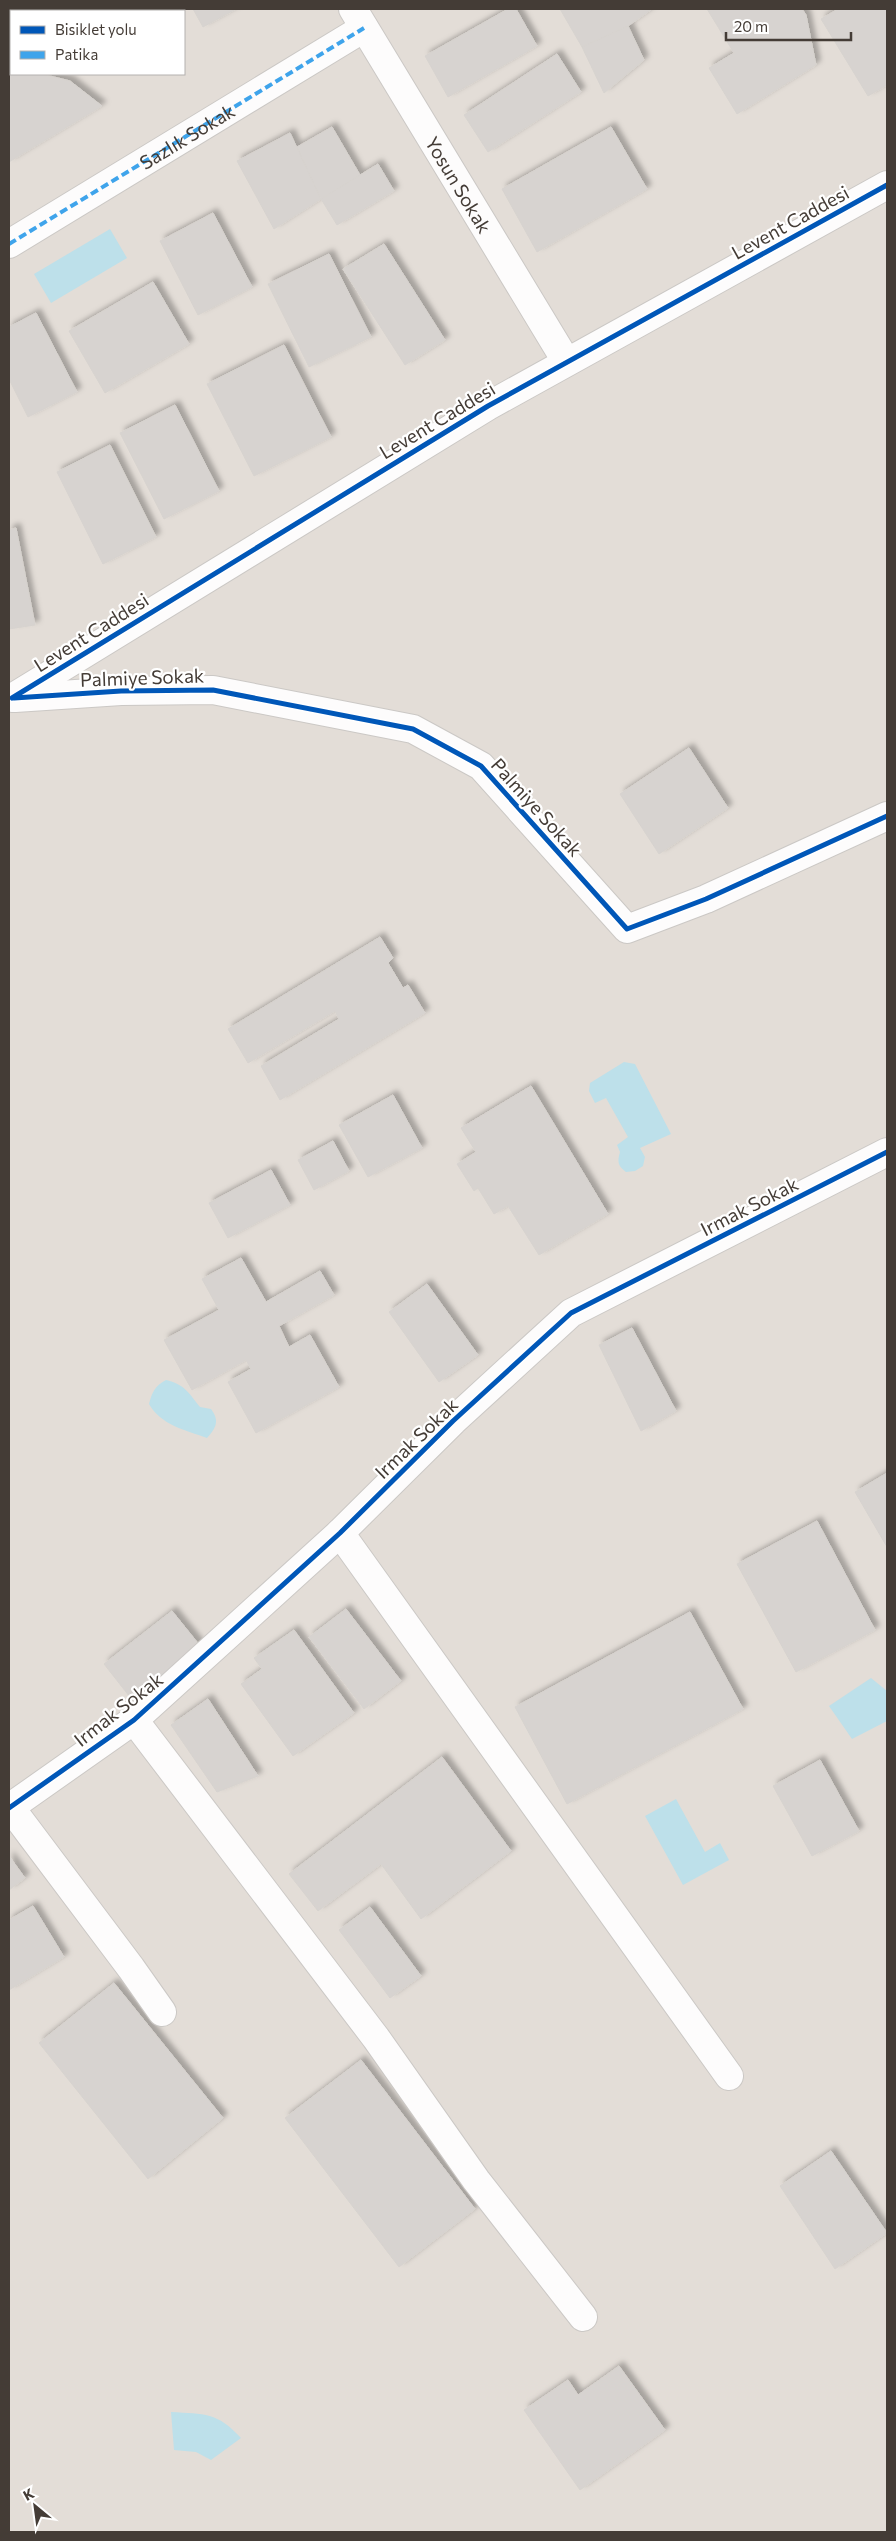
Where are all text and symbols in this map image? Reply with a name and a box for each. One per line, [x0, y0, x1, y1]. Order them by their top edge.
legend [10, 10, 185, 75]
scale bar [726, 10, 851, 42]
text: 20 m [734, 17, 768, 35]
text: Bisiklet yolu [55, 20, 137, 38]
text: Patika [55, 45, 98, 63]
street label: Sazlık Sokak [135, 98, 239, 174]
street label: Yosun Sokak [421, 132, 497, 237]
street label: Levent Caddesi [727, 180, 853, 264]
street label: Levent Caddesi [375, 376, 499, 464]
street label: Levent Caddesi [29, 588, 153, 676]
street label: Palmiye Sokak [79, 663, 205, 691]
street label: Palmiye Sokak [487, 753, 587, 861]
street label: Irmak Sokak [696, 1172, 802, 1240]
street label: Irmak Sokak [370, 1393, 462, 1483]
street label: Irmak Sokak [69, 1667, 167, 1751]
north arrow [10, 2481, 60, 2531]
text: K [20, 2484, 37, 2504]

